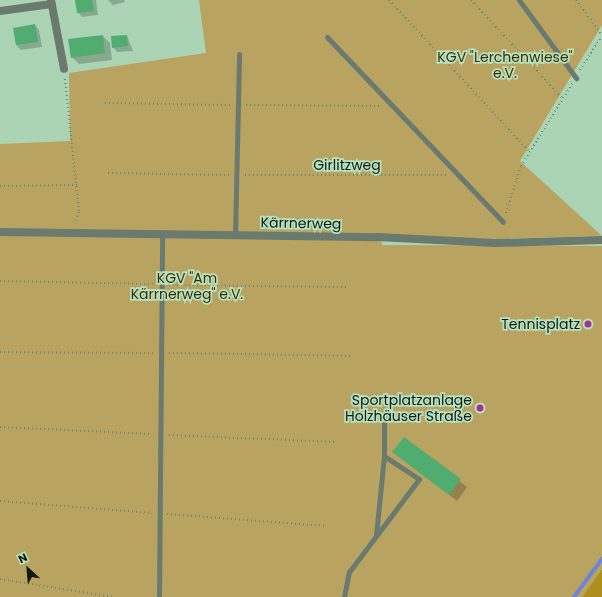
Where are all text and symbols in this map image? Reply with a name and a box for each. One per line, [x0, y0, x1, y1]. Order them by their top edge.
park label: KGV "Lerchenwiese" e.V. [437, 49, 573, 82]
street label: Girlitzweg [313, 157, 381, 173]
street label: Kärrnerweg [260, 214, 342, 232]
park label: KGV "Am Kärrnerweg" e.V. [131, 270, 243, 302]
place label: Tennisplatz [501, 316, 580, 332]
marker: Tennisplatz [583, 319, 593, 329]
place label: Sportplatzanlage Holzhäuser Straße [345, 392, 472, 424]
marker: Sportplatzanlage Holzhäuser Straße [475, 403, 485, 413]
north arrow [8, 549, 48, 589]
text: N [16, 549, 30, 567]

